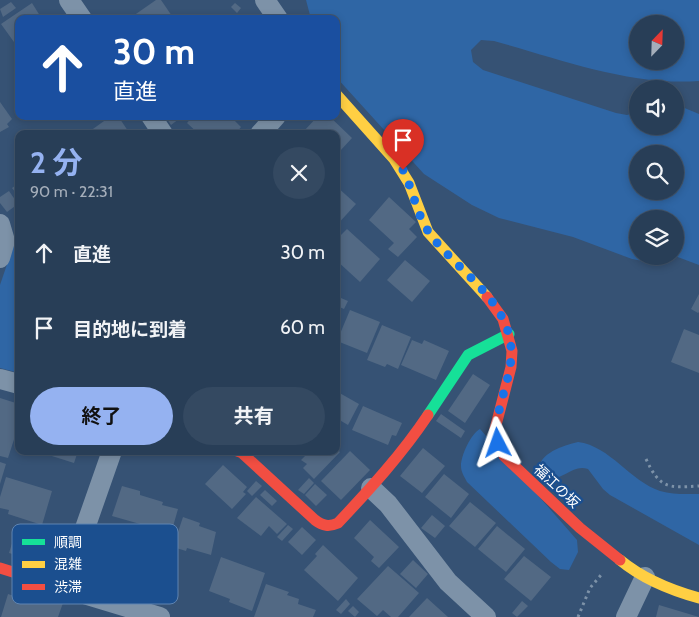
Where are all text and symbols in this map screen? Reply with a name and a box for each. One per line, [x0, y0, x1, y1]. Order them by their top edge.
north arrow [629, 15, 684, 70]
map controls [629, 15, 684, 265]
text: 30 m [113, 30, 195, 73]
icon: ahead [30, 35, 95, 100]
text: 直進 [113, 78, 157, 105]
button: sound [629, 80, 684, 135]
pin [382, 119, 424, 170]
icon: arrive [389, 126, 417, 154]
text: 2 分 [30, 144, 83, 181]
button: search [629, 145, 684, 200]
button: close [273, 147, 325, 199]
text: 90 m · 22:31 [30, 182, 113, 201]
button: layers [629, 210, 684, 265]
icon: ahead [30, 239, 58, 267]
text: 30 m [281, 241, 325, 264]
text: 直進 [73, 243, 111, 266]
icon: arrive [30, 314, 58, 342]
text: 60 m [280, 316, 325, 339]
text: 目的地に到着 [73, 318, 187, 341]
button: 終了 [30, 387, 173, 445]
button: 共有 [183, 387, 325, 445]
position arrow [471, 416, 523, 468]
street label: 福江の坂 [530, 460, 584, 512]
legend [12, 524, 178, 604]
text: 順調 [54, 533, 82, 551]
text: 混雑 [54, 555, 82, 573]
text: 渋滞 [54, 578, 82, 596]

